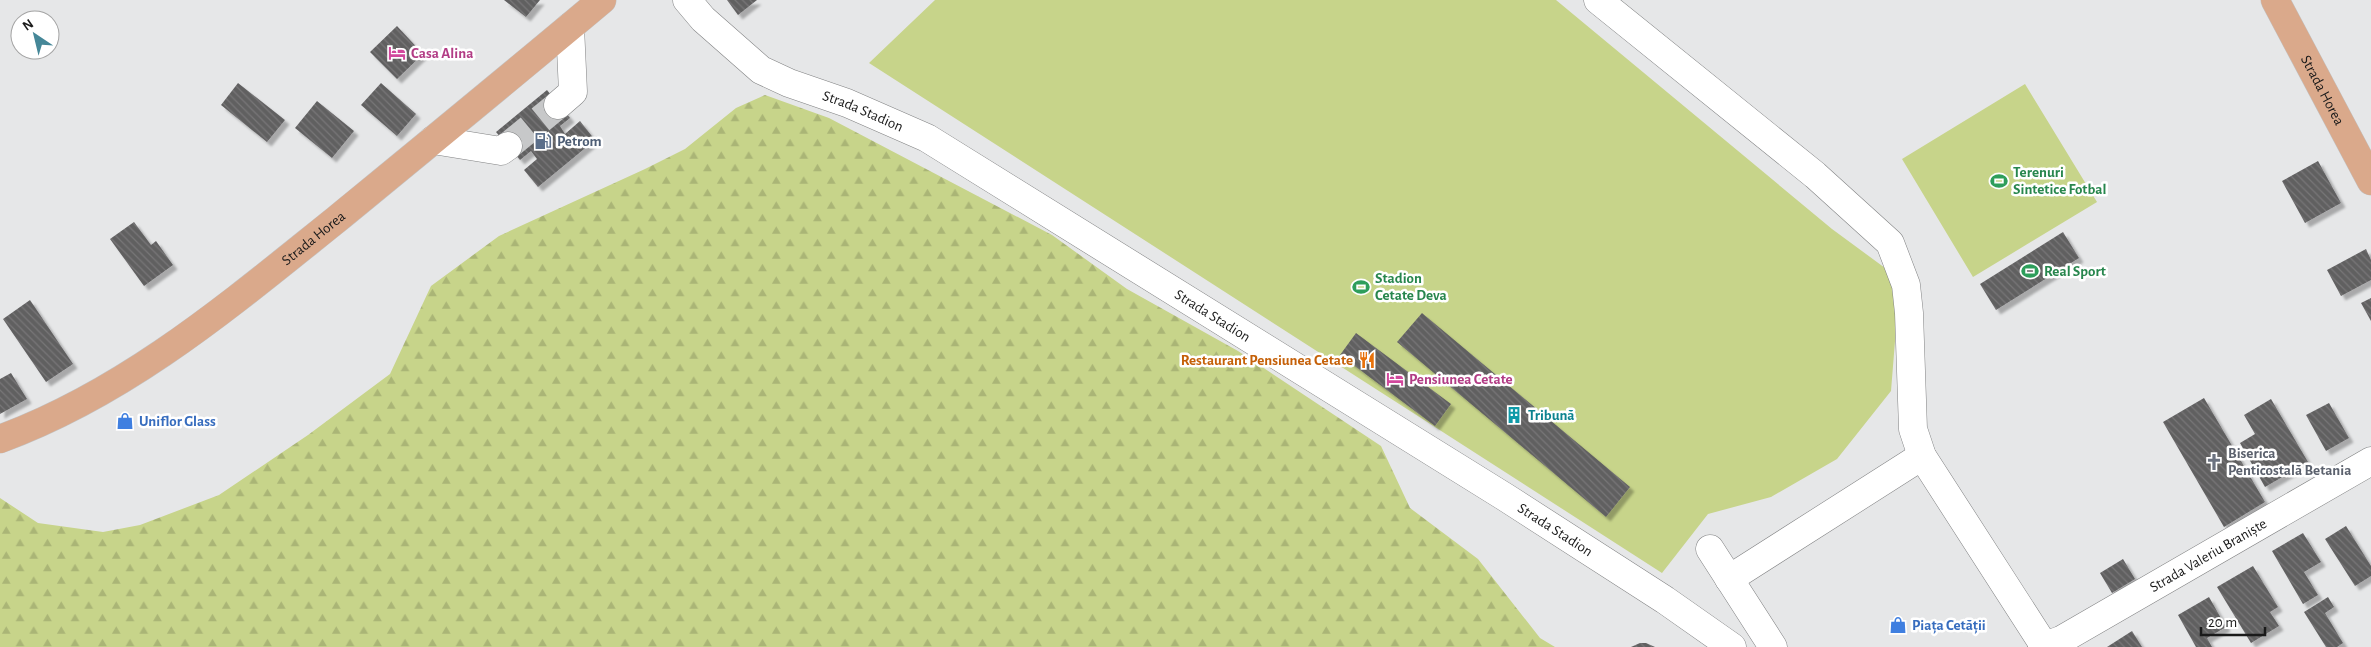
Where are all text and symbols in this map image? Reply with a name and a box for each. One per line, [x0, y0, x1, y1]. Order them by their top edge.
north arrow [10, 10, 60, 60]
text: N [20, 17, 36, 34]
hotel icon: Casa Alina [387, 43, 407, 63]
place label: Casa Alina [411, 46, 473, 61]
street label: Strada Horea [2298, 53, 2347, 128]
street label: Strada Stadion [821, 88, 906, 134]
fuel station icon: Petrom [533, 131, 553, 151]
place label: Petrom [557, 134, 602, 149]
place label: Terenuri Sintetice Fotbal [2013, 165, 2106, 197]
sports icon: Terenuri Sintetice Fotbal [1989, 171, 2009, 191]
street label: Strada Horea [279, 208, 348, 268]
sports icon: Real Sport [2020, 261, 2040, 281]
place label: Real Sport [2044, 264, 2106, 279]
place label: Stadion Cetate Deva [1375, 271, 1447, 303]
sports icon: Stadion Cetate Deva [1351, 277, 1371, 297]
street label: Strada Stadion [1172, 286, 1253, 345]
restaurant icon: Restaurant Pensiunea Cetate [1357, 350, 1377, 370]
place label: Restaurant Pensiunea Cetate [1181, 353, 1353, 368]
hotel icon: Pensiunea Cetate [1385, 369, 1405, 389]
place label: Pensiunea Cetate [1409, 372, 1513, 387]
building icon: Tribună [1504, 405, 1524, 425]
place label: Tribună [1528, 408, 1575, 423]
shop icon: Uniflor Glass [115, 411, 135, 431]
place label: Uniflor Glass [139, 414, 216, 429]
place label: Biserica Penticostală Betania [2228, 446, 2351, 478]
church icon: Biserica Penticostală Betania [2204, 452, 2224, 472]
street label: Strada Stadion [1515, 500, 1596, 559]
street label: Strada Valeriu Braniște [2147, 515, 2269, 595]
scale bar [2201, 604, 2265, 636]
shop icon: Piața Cetății [1888, 615, 1908, 635]
text: 20 m [2208, 615, 2237, 630]
place label: Piața Cetății [1912, 618, 1986, 634]

